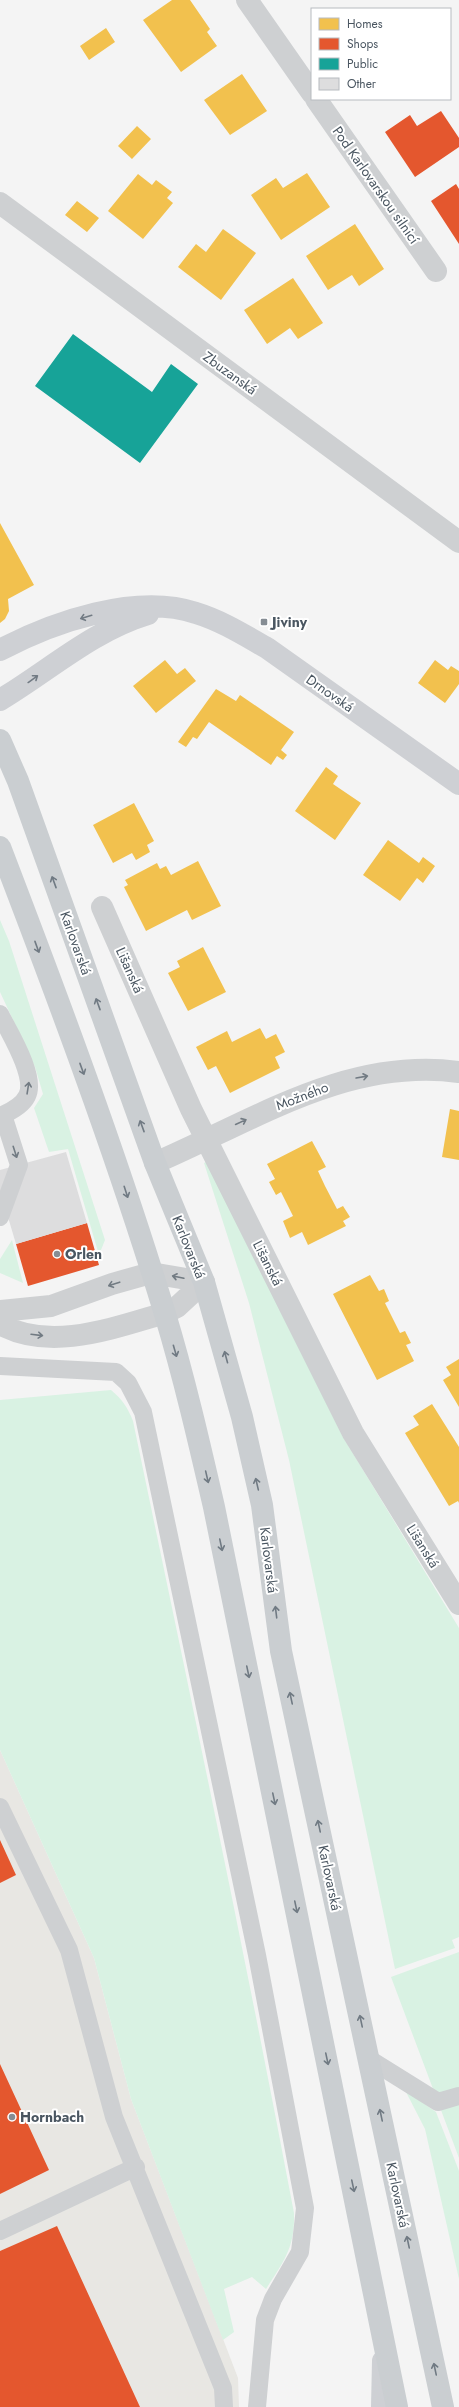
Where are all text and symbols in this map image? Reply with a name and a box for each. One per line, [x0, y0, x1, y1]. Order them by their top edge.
legend [311, 8, 451, 100]
text: Homes [347, 15, 383, 33]
text: Shops [347, 35, 378, 53]
text: Public [347, 55, 378, 73]
text: Other [347, 75, 377, 93]
street label: Pod Karlovarskou silnicí [328, 122, 425, 249]
street label: Zbuzanská [199, 347, 261, 399]
place label: Jiviny [269, 612, 308, 632]
one-way arrow [80, 614, 93, 621]
marker: Jiviny [259, 617, 269, 627]
street label: Drnovská [302, 669, 358, 717]
one-way arrow [27, 675, 38, 683]
one-way arrow [50, 875, 57, 888]
street label: Karlovarská [55, 908, 97, 978]
one-way arrow [34, 941, 42, 953]
street label: Lišanská [111, 944, 149, 996]
one-way arrow [94, 998, 101, 1011]
one-way arrow [78, 1063, 86, 1075]
one-way arrow [355, 1073, 368, 1081]
street label: Možného [273, 1077, 332, 1115]
one-way arrow [24, 1082, 32, 1095]
one-way arrow [234, 1118, 246, 1125]
one-way arrow [138, 1120, 145, 1133]
one-way arrow [12, 1145, 19, 1158]
one-way arrow [122, 1185, 130, 1197]
street label: Karlovarská [167, 1212, 211, 1282]
street label: Lišanská [248, 1237, 288, 1289]
place label: Orlen [65, 1244, 102, 1264]
marker: Orlen [52, 1249, 62, 1259]
one-way arrow [171, 1272, 184, 1280]
one-way arrow [108, 1280, 120, 1288]
one-way arrow [30, 1331, 43, 1339]
one-way arrow [172, 1344, 179, 1357]
one-way arrow [221, 1351, 229, 1364]
one-way arrow [203, 1470, 211, 1483]
one-way arrow [253, 1477, 261, 1490]
street label: Lišanská [402, 1520, 444, 1572]
street label: Karlovarská [255, 1526, 283, 1594]
one-way arrow [218, 1538, 226, 1551]
one-way arrow [272, 1606, 280, 1619]
one-way arrow [244, 1665, 252, 1678]
one-way arrow [287, 1692, 295, 1705]
one-way arrow [270, 1793, 278, 1806]
one-way arrow [314, 1819, 322, 1832]
street label: Karlovarská [313, 1843, 347, 1913]
one-way arrow [292, 1900, 300, 1913]
one-way arrow [356, 2015, 364, 2028]
one-way arrow [323, 2052, 331, 2065]
place label: Hornbach [20, 2107, 84, 2127]
one-way arrow [376, 2108, 384, 2121]
marker: Hornbach [7, 2112, 17, 2122]
street label: Karlovarská [381, 2160, 415, 2230]
one-way arrow [350, 2179, 358, 2192]
one-way arrow [404, 2236, 412, 2249]
one-way arrow [431, 2363, 439, 2376]

